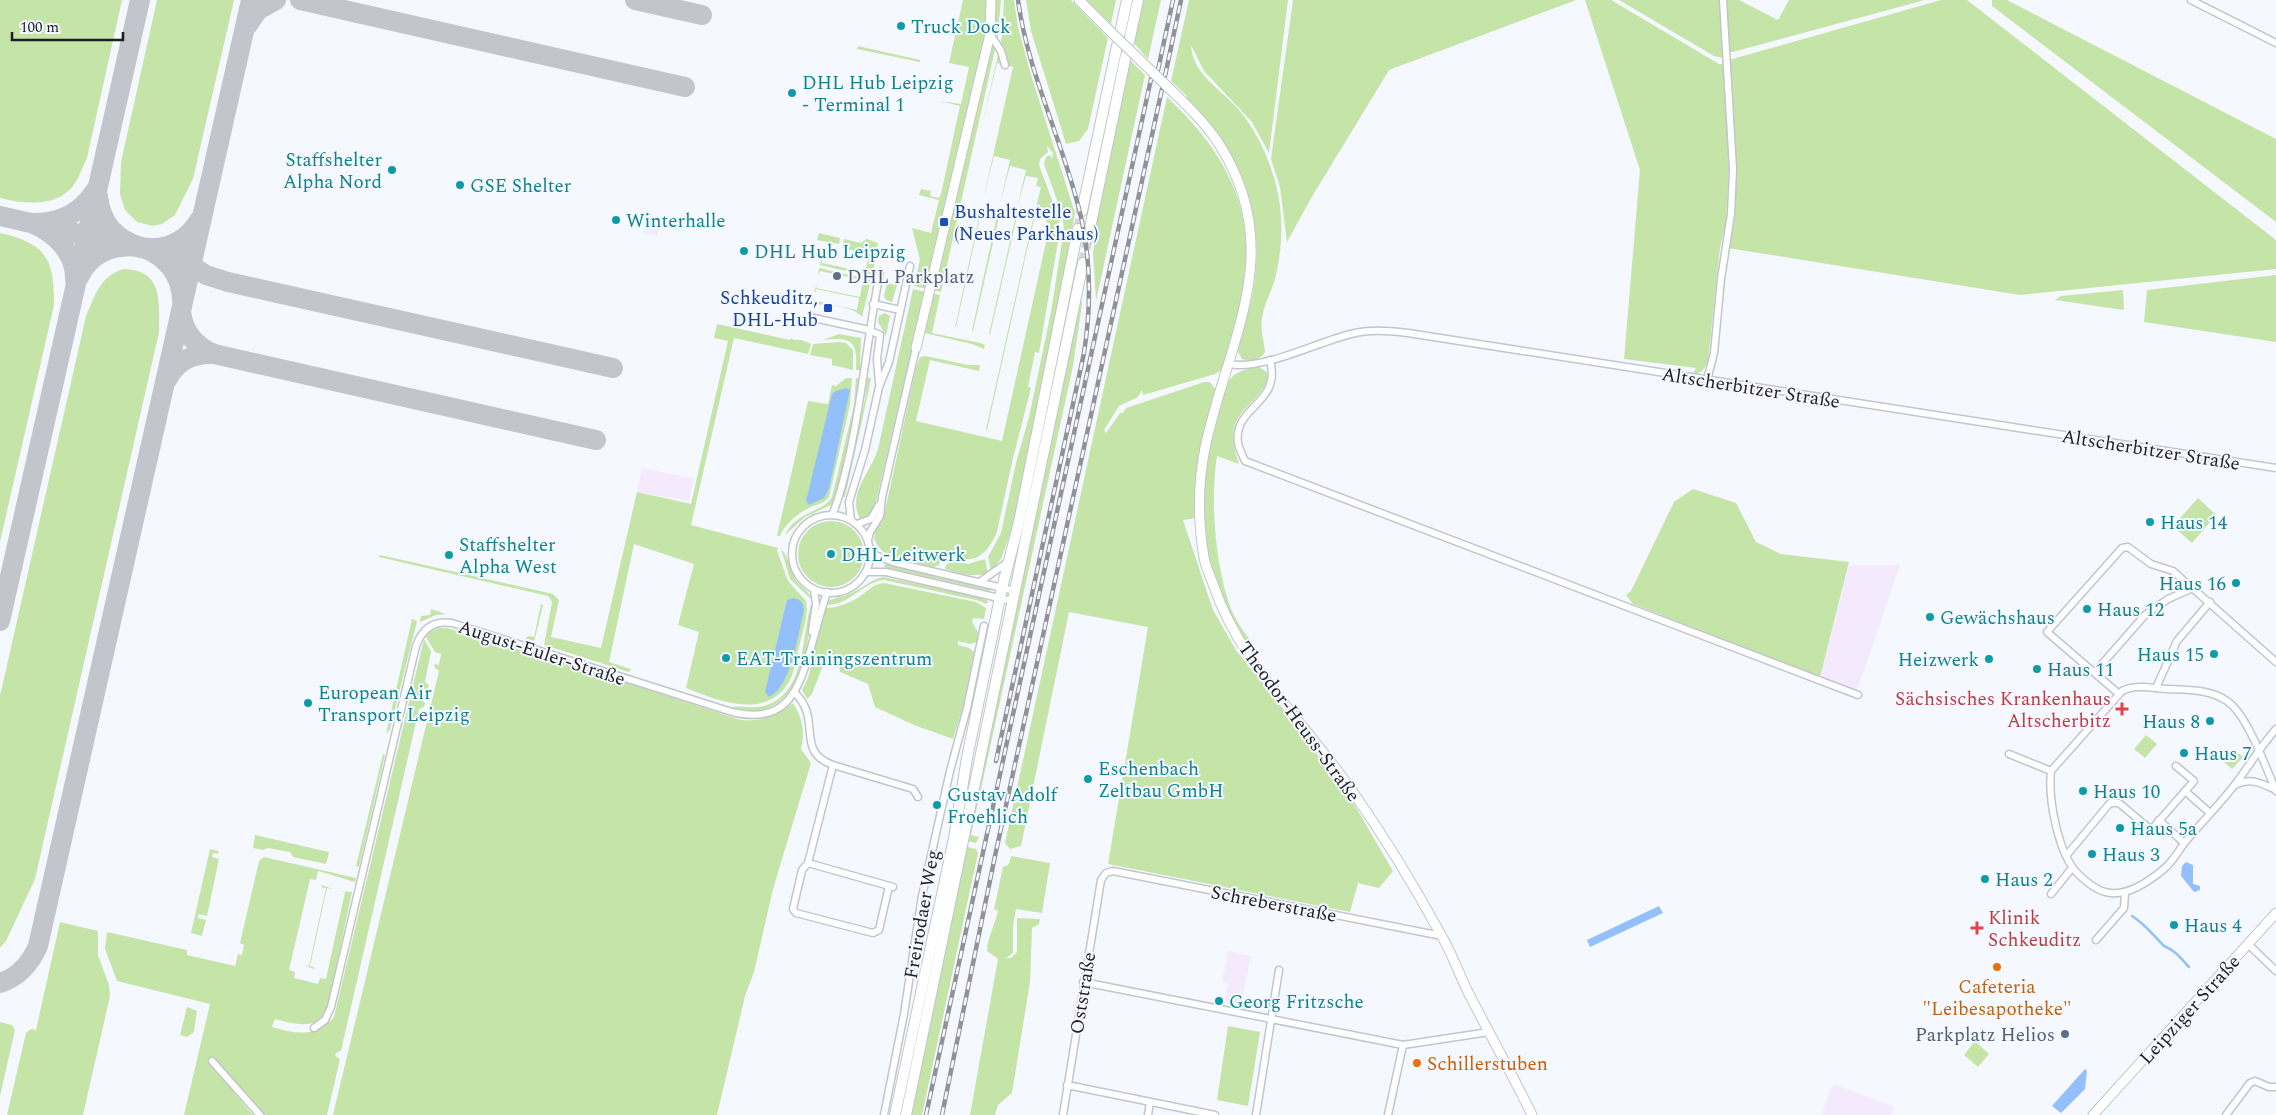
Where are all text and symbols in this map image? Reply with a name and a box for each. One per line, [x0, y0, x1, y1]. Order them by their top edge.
scale bar [12, 10, 124, 42]
place label: Truck Dock [911, 13, 1011, 42]
text: 100 m [20, 16, 59, 39]
marker: Truck Dock [895, 20, 907, 32]
place label: DHL Hub Leipzig - Terminal 1 [802, 69, 954, 120]
marker: DHL Hub Leipzig - Terminal 1 [786, 87, 798, 99]
place label: Staffshelter Alpha Nord [283, 146, 382, 197]
marker: Staffshelter Alpha Nord [386, 164, 398, 176]
place label: GSE Shelter [470, 172, 572, 201]
marker: GSE Shelter [454, 179, 466, 191]
place label: Bushaltestelle (Neues Parkhaus) [954, 198, 1099, 249]
place label: Winterhalle [626, 207, 725, 236]
marker: Winterhalle [610, 214, 622, 226]
marker: Bushaltestelle (Neues Parkhaus) [938, 216, 950, 228]
place label: DHL Hub Leipzig [754, 238, 906, 267]
marker: DHL Hub Leipzig [738, 245, 750, 257]
place label: DHL Parkplatz [847, 263, 975, 292]
marker: DHL Parkplatz [831, 270, 843, 282]
place label: Schkeuditz, DHL-Hub [720, 284, 818, 335]
marker: Schkeuditz, DHL-Hub [822, 302, 834, 314]
street label: Altscherbitzer Straße [1660, 360, 1842, 417]
street label: Altscherbitzer Straße [2060, 422, 2242, 479]
place label: Haus 14 [2160, 509, 2228, 538]
marker: Haus 14 [2144, 516, 2156, 528]
place label: Staffshelter Alpha West [459, 531, 557, 582]
place label: DHL-Leitwerk [841, 541, 966, 570]
marker: DHL-Leitwerk [825, 548, 837, 560]
marker: Staffshelter Alpha West [443, 549, 455, 561]
place label: Haus 16 [2159, 570, 2226, 599]
marker: Haus 16 [2230, 577, 2242, 589]
place label: Haus 12 [2097, 596, 2164, 625]
marker: Haus 12 [2081, 603, 2093, 615]
place label: Gewächshaus [1940, 604, 2055, 633]
marker: Gewächshaus [1924, 611, 1936, 623]
street label: August-Euler-Straße [454, 613, 629, 694]
street label: Theodor-Heuss-Straße [1231, 636, 1367, 808]
place label: Haus 15 [2137, 641, 2204, 670]
place label: EAT-Trainingszentrum [736, 645, 932, 674]
place label: Heizwerk [1898, 646, 1979, 675]
marker: Haus 15 [2208, 648, 2220, 660]
marker: EAT-Trainingszentrum [720, 652, 732, 664]
marker: Heizwerk [1983, 653, 1995, 665]
place label: Haus 11 [2047, 656, 2114, 685]
marker: Haus 11 [2031, 663, 2043, 675]
place label: European Air Transport Leipzig [318, 679, 470, 730]
place label: Sächsisches Krankenhaus Altscherbitz [1895, 685, 2111, 736]
marker: European Air Transport Leipzig [302, 697, 314, 709]
marker: Sächsisches Krankenhaus Altscherbitz [2115, 702, 2129, 716]
place label: Haus 8 [2142, 708, 2200, 737]
marker: Haus 8 [2204, 715, 2216, 727]
place label: Haus 7 [2194, 740, 2252, 769]
marker: Haus 7 [2178, 747, 2190, 759]
place label: Eschenbach Zeltbau GmbH [1098, 755, 1224, 806]
marker: Eschenbach Zeltbau GmbH [1082, 773, 1094, 785]
place label: Haus 10 [2093, 778, 2160, 807]
place label: Gustav Adolf Froehlich [947, 781, 1058, 832]
marker: Haus 10 [2077, 785, 2089, 797]
marker: Gustav Adolf Froehlich [931, 799, 943, 811]
place label: Haus 5a [2130, 815, 2198, 844]
marker: Haus 5a [2114, 822, 2126, 834]
place label: Haus 3 [2102, 841, 2160, 870]
street label: Freirodaer Weg [897, 847, 948, 981]
marker: Haus 3 [2086, 848, 2098, 860]
place label: Haus 2 [1995, 866, 2053, 895]
marker: Haus 2 [1979, 873, 1991, 885]
street label: Schreberstraße [1208, 878, 1339, 931]
place label: Klinik Schkeuditz [1988, 904, 2081, 955]
place label: Haus 4 [2184, 912, 2242, 941]
marker: Haus 4 [2168, 919, 2180, 931]
marker: Klinik Schkeuditz [1970, 921, 1984, 935]
street label: Leipziger Straße [2133, 949, 2248, 1071]
street label: Oststraße [1063, 950, 1104, 1036]
marker: Cafeteria "Leibesapotheke" [1991, 961, 2003, 973]
place label: Cafeteria "Leibesapotheke" [1922, 973, 2072, 1024]
place label: Georg Fritzsche [1229, 988, 1364, 1017]
marker: Georg Fritzsche [1213, 995, 1225, 1007]
place label: Parkplatz Helios [1915, 1021, 2055, 1050]
marker: Parkplatz Helios [2059, 1028, 2071, 1040]
place label: Schillerstuben [1427, 1050, 1548, 1079]
marker: Schillerstuben [1411, 1057, 1423, 1069]

